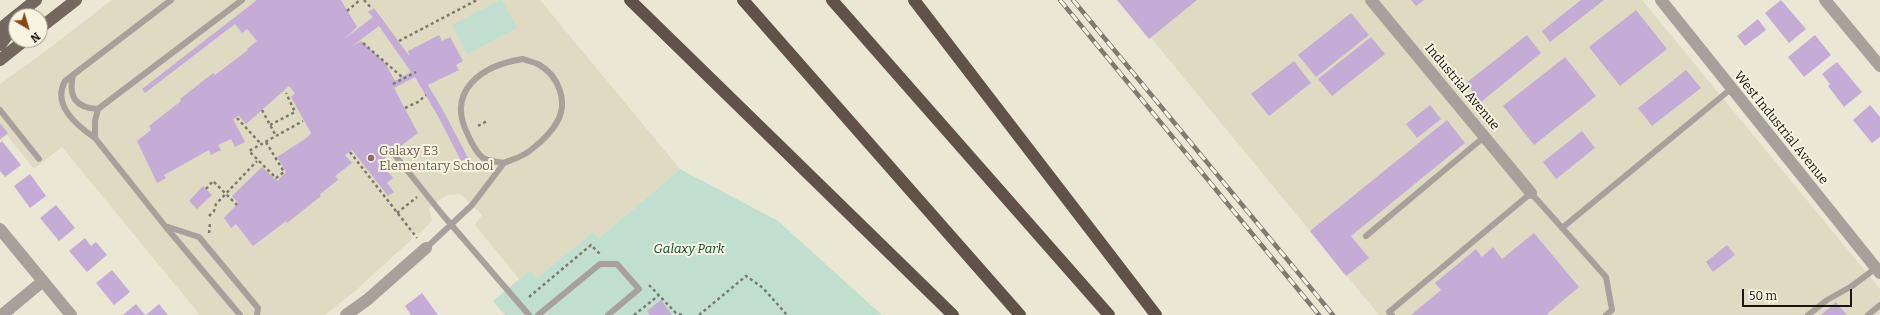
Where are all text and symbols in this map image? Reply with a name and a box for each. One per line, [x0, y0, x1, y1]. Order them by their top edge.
north arrow [8, 8, 48, 48]
text: N [28, 29, 42, 45]
street label: Industrial Avenue [1421, 41, 1503, 133]
street label: West Industrial Avenue [1731, 68, 1831, 188]
place label: Galaxy E3 Elementary School [379, 143, 494, 174]
marker: Galaxy E3 Elementary School [366, 153, 376, 163]
park label: Galaxy Park [654, 241, 724, 257]
scale bar [1744, 281, 1854, 307]
text: 50 m [1749, 289, 1777, 303]

